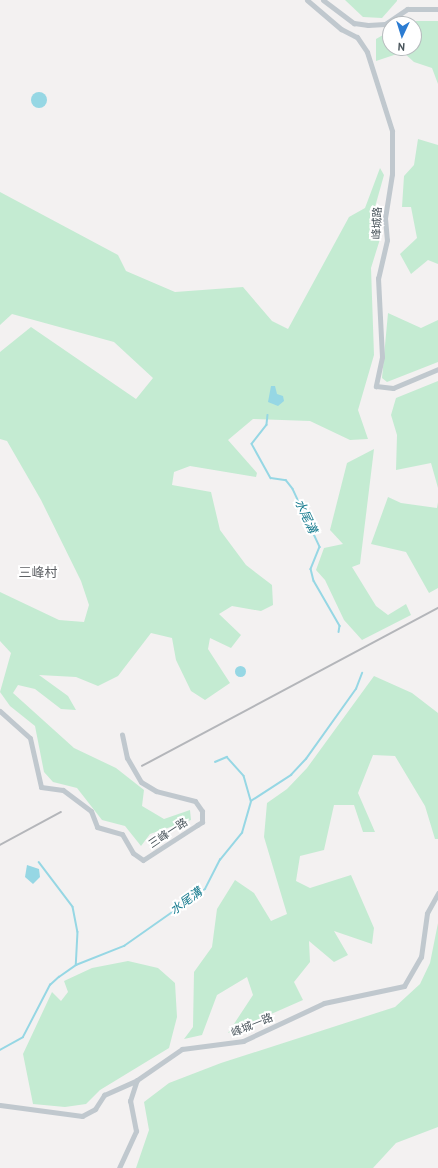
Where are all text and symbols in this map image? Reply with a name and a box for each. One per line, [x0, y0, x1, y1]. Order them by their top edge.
north arrow [382, 16, 422, 56]
text: N [397, 40, 405, 54]
street label: 峰城路 [370, 206, 384, 240]
water label: 水尾溝 [292, 497, 320, 535]
district label: 三峰村 [19, 565, 57, 581]
street label: 三峰一路 [146, 815, 190, 851]
water label: 水尾溝 [167, 885, 205, 917]
street label: 峰城一路 [229, 1011, 275, 1039]

